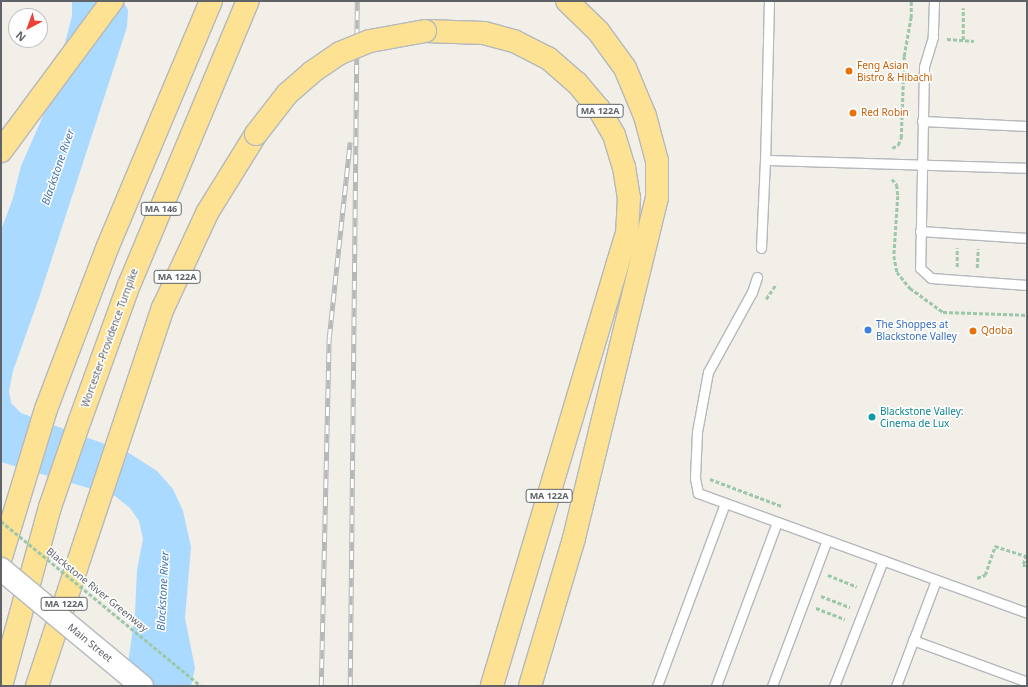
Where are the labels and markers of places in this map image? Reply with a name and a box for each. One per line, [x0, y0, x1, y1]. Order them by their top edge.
place label: Feng Asian Bistro & Hibachi [857, 59, 932, 82]
marker: Feng Asian Bistro & Hibachi [844, 66, 854, 76]
place label: Red Robin [861, 107, 909, 119]
marker: Red Robin [848, 108, 858, 118]
place label: The Shoppes at Blackstone Valley [876, 318, 957, 342]
marker: The Shoppes at Blackstone Valley [863, 325, 873, 335]
place label: Qdoba [981, 325, 1013, 337]
marker: Qdoba [968, 326, 978, 336]
place label: Blackstone Valley: Cinema de Lux [880, 405, 963, 428]
marker: Blackstone Valley: Cinema de Lux [867, 412, 877, 422]

